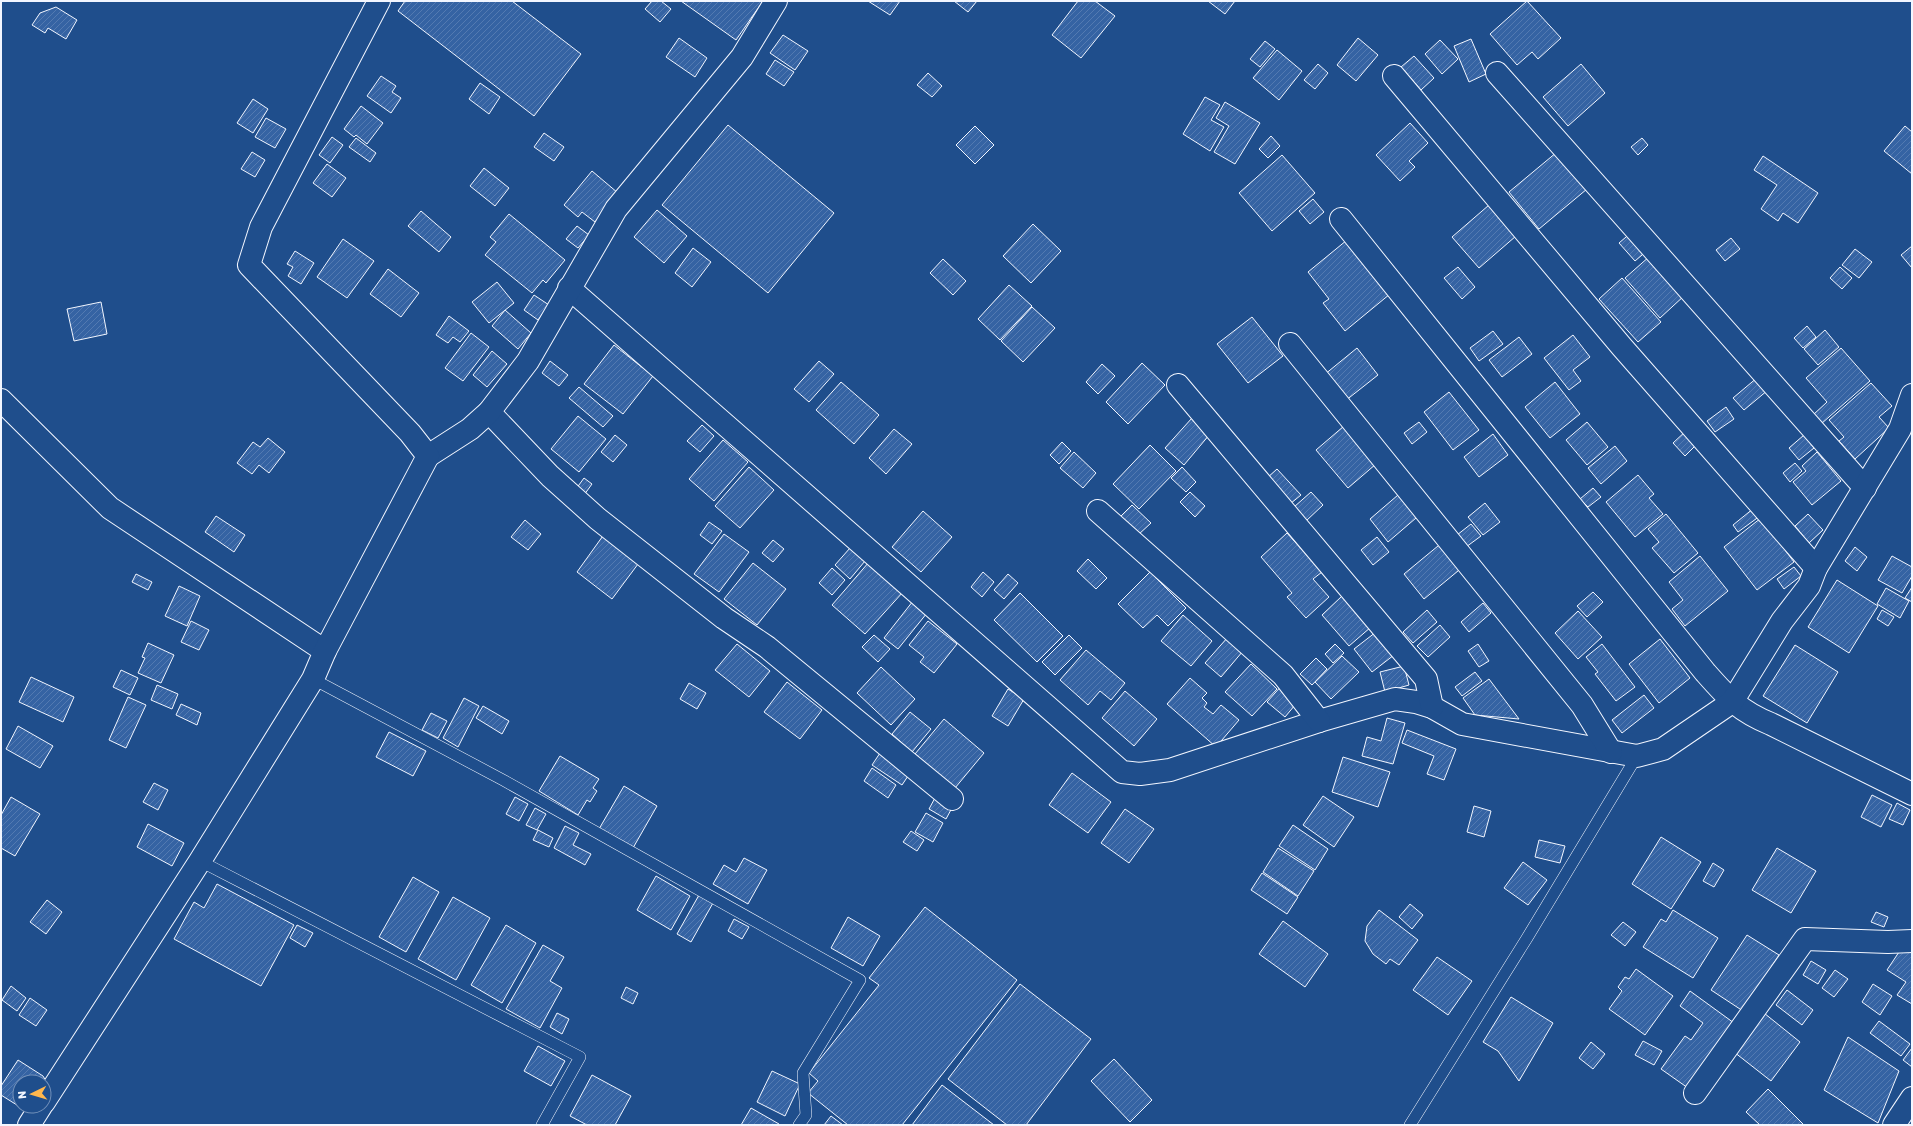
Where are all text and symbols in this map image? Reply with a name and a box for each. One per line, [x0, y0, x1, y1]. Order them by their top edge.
north arrow [12, 1074, 52, 1114]
text: N [16, 1090, 29, 1099]

